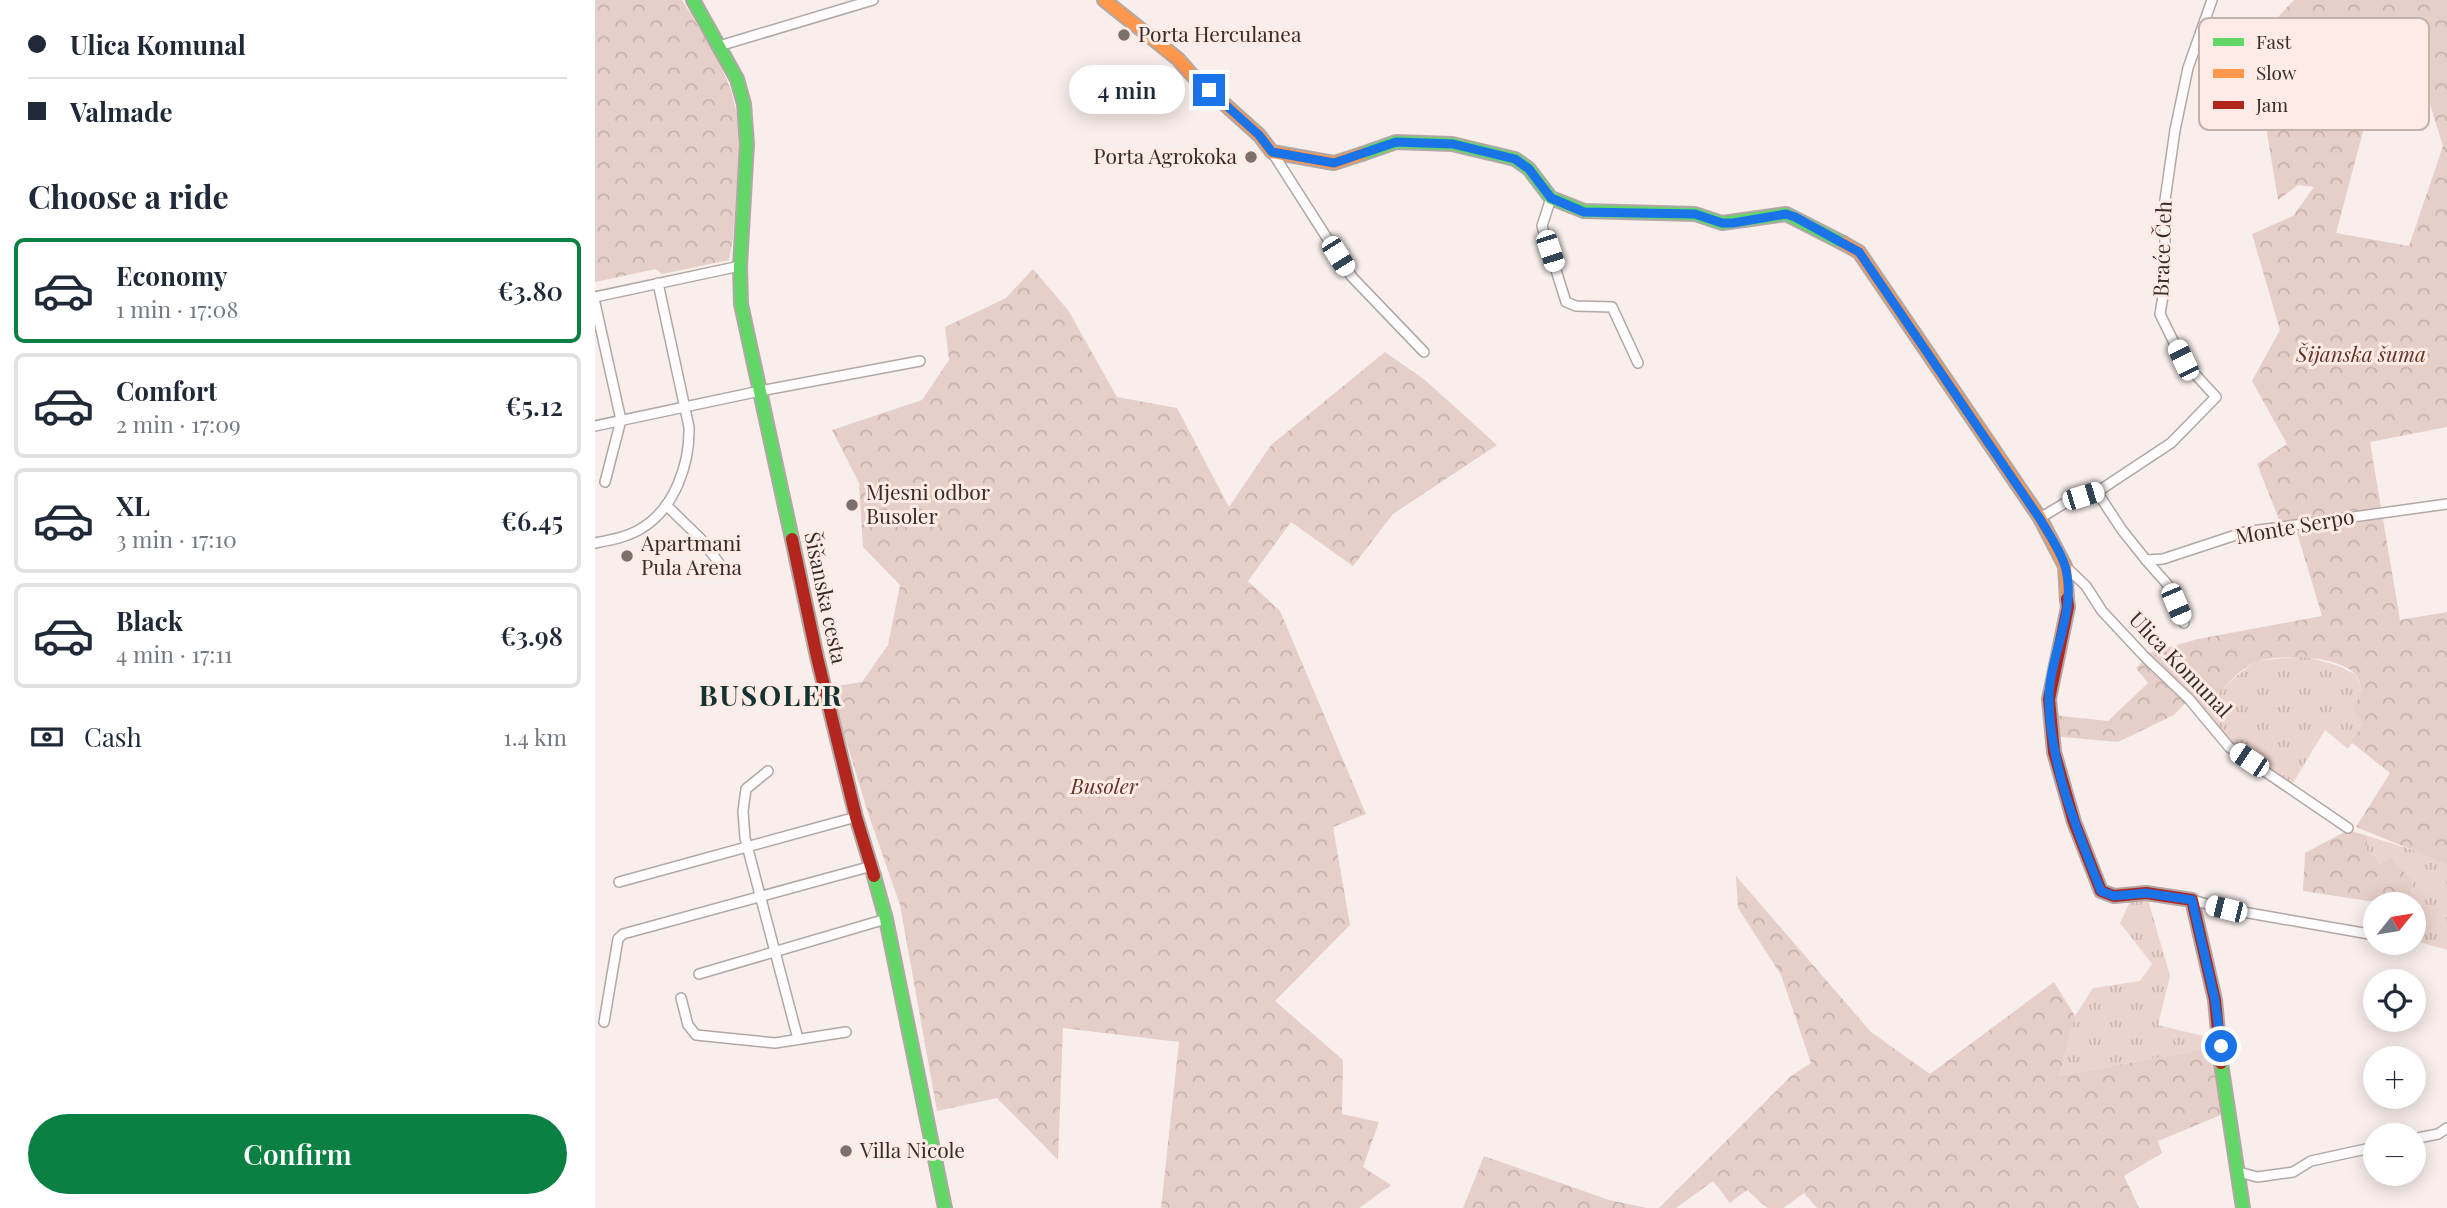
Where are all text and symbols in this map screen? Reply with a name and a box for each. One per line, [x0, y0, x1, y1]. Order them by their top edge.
legend [2199, 18, 2429, 130]
place label: Porta Herculanea [1138, 19, 1302, 47]
text: Ulica Komunal [70, 27, 246, 62]
marker: Porta Herculanea [1116, 27, 1132, 43]
text: Fast [2256, 28, 2292, 54]
text: Slow [2256, 59, 2297, 85]
callout: 4 min [1069, 66, 1185, 114]
text: 4 min [1098, 74, 1156, 105]
route end [1193, 74, 1225, 106]
text: Jam [2255, 91, 2288, 117]
text: Valmade [70, 94, 173, 129]
place label: Porta Agrokoka [1093, 141, 1238, 169]
marker: Porta Agrokoka [1243, 149, 1259, 165]
text: Choose a ride [28, 174, 229, 217]
street label: Braće Čeh [2145, 200, 2177, 298]
car [1534, 228, 1567, 274]
car [1318, 233, 1359, 279]
text: Economy [116, 258, 227, 293]
icon: car [32, 259, 95, 322]
text: €3.80 [497, 273, 563, 308]
text: 1 min · 17:08 [116, 293, 238, 324]
car [2165, 337, 2202, 383]
park label: Šijanska šuma [2295, 339, 2426, 367]
text: Comfort [116, 373, 217, 408]
icon: car [32, 374, 95, 437]
text: €5.12 [505, 388, 563, 423]
text: 2 min · 17:09 [116, 408, 241, 439]
place label: Mjesni odbor Busoler [866, 477, 991, 529]
car [2060, 480, 2107, 512]
text: XL [116, 488, 150, 523]
icon: car [32, 489, 95, 552]
marker: Mjesni odbor Busoler [844, 497, 860, 513]
street label: Monte Serpo [2233, 501, 2356, 549]
text: €6.45 [501, 503, 563, 538]
text: 3 min · 17:10 [116, 523, 237, 554]
place label: Apartmani Pula Arena [640, 528, 743, 580]
street label: Šišanska cesta [799, 529, 855, 667]
marker: Apartmani Pula Arena [619, 548, 635, 564]
car [2159, 581, 2194, 627]
text: Black [116, 603, 183, 638]
icon: car [32, 604, 95, 667]
street label: Ulica Komunal [2124, 605, 2239, 723]
text: €3.98 [500, 618, 563, 653]
text: 4 min · 17:11 [116, 638, 233, 669]
district label: BUSOLER [699, 676, 843, 713]
icon: cash [28, 718, 66, 756]
text: Cash [84, 719, 142, 754]
text: 1.4 km [503, 721, 567, 752]
car [2226, 740, 2273, 780]
park label: Busoler [1069, 771, 1139, 799]
north arrow [2363, 892, 2425, 956]
map controls [2363, 892, 2426, 1186]
car [2204, 894, 2249, 924]
button: locate [2363, 969, 2426, 1032]
route start [2205, 1030, 2237, 1062]
button: + [2363, 1046, 2426, 1109]
button: Confirm [28, 1114, 567, 1194]
button: − [2363, 1123, 2426, 1186]
place label: Villa Nicole [859, 1135, 965, 1163]
marker: Villa Nicole [838, 1143, 854, 1159]

